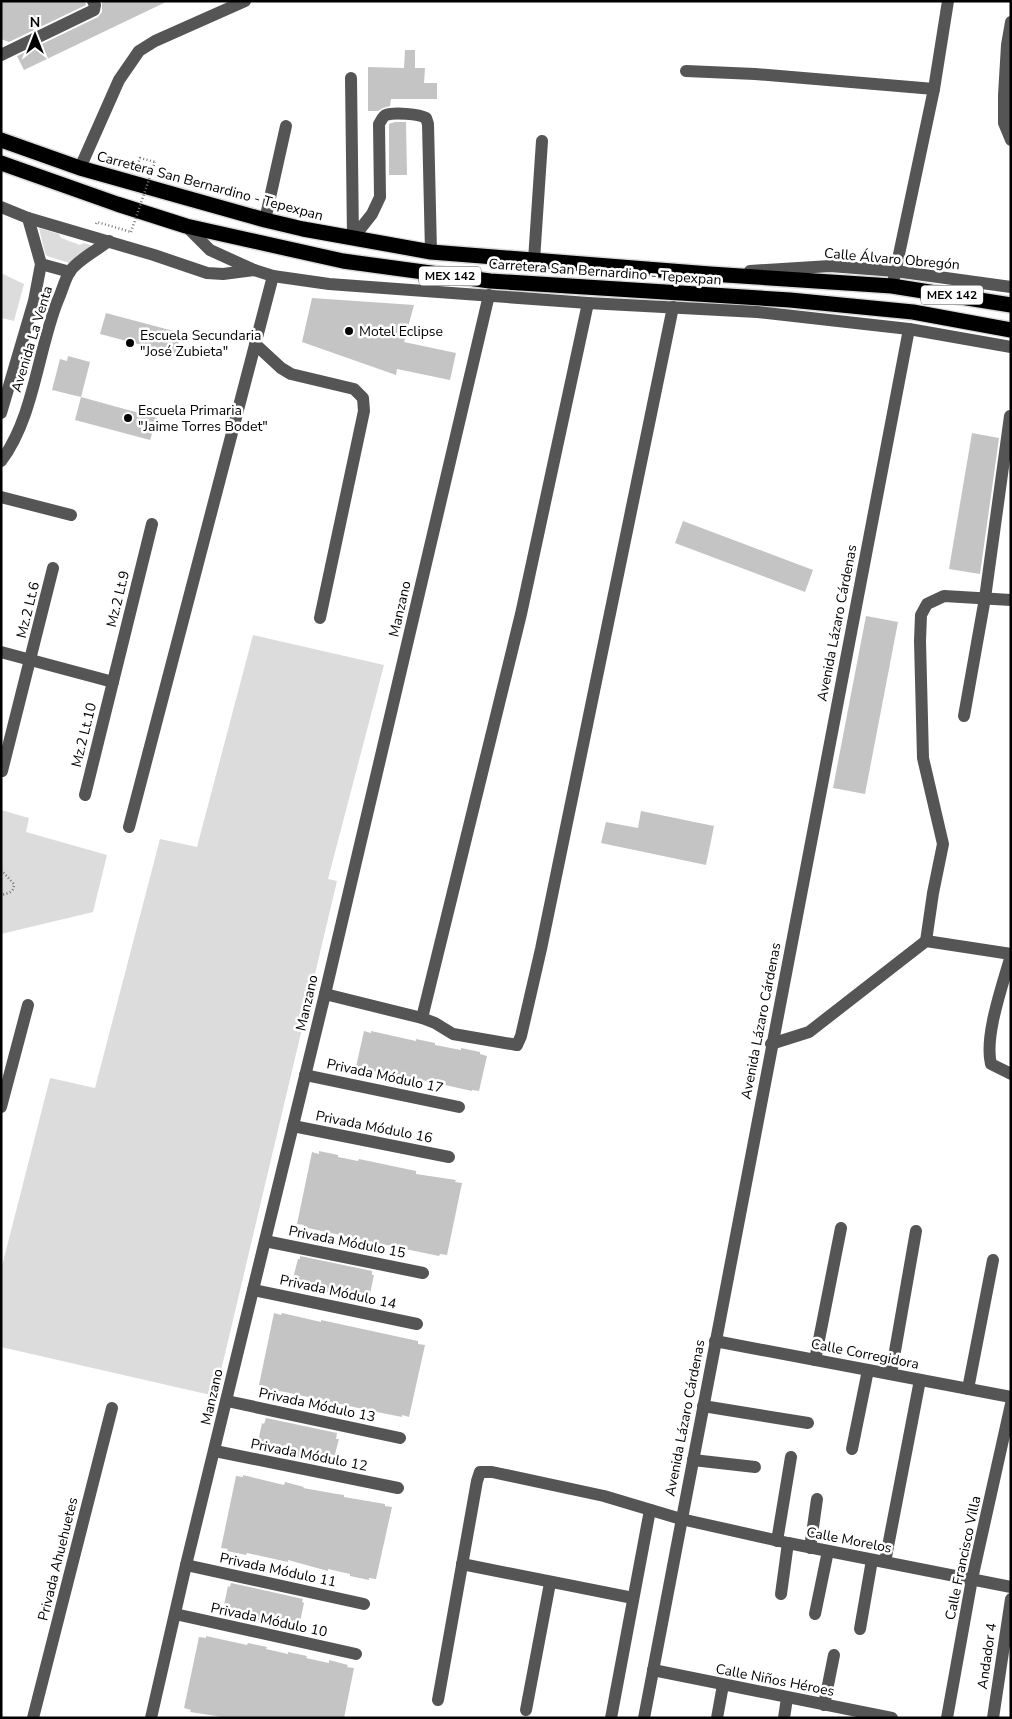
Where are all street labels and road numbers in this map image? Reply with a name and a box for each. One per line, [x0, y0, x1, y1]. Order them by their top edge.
street label: Carretera San Bernardino - Tepexpan [95, 147, 325, 225]
street label: Calle Álvaro Obregón [823, 244, 961, 274]
street label: Carretera San Bernardino - Tepexpan [488, 254, 722, 290]
road number: MEX 142 [419, 266, 481, 286]
street label: Avenida La Venta [7, 284, 57, 394]
road number: MEX 142 [921, 286, 983, 304]
street label: Avenida Lázaro Cárdenas [812, 543, 862, 703]
street label: Mz.2 Lt.9 [102, 569, 134, 629]
street label: Manzano [384, 579, 416, 639]
street label: Mz.2 Lt.6 [12, 580, 44, 640]
street label: Mz.2 Lt.10 [67, 701, 101, 769]
street label: Avenida Lázaro Cárdenas [736, 941, 786, 1101]
street label: Manzano [291, 973, 323, 1033]
street label: Privada Módulo 17 [325, 1054, 445, 1098]
street label: Privada Módulo 16 [314, 1106, 434, 1148]
street label: Privada Módulo 15 [287, 1221, 407, 1263]
street label: Privada Módulo 14 [278, 1270, 398, 1314]
street label: Calle Corregidora [809, 1334, 921, 1374]
street label: Avenida Lázaro Cárdenas [660, 1338, 710, 1498]
street label: Manzano [196, 1367, 228, 1427]
street label: Privada Módulo 13 [257, 1383, 377, 1427]
street label: Privada Módulo 12 [249, 1434, 369, 1476]
street label: Calle Francisco Villa [941, 1494, 985, 1622]
street label: Privada Ahuehuetes [33, 1495, 83, 1623]
street label: Calle Morelos [805, 1522, 894, 1558]
street label: Privada Módulo 11 [218, 1548, 338, 1592]
street label: Privada Módulo 10 [209, 1598, 329, 1642]
street label: Andador 4 [973, 1622, 1001, 1690]
street label: Calle Niños Héroes [714, 1659, 836, 1701]

